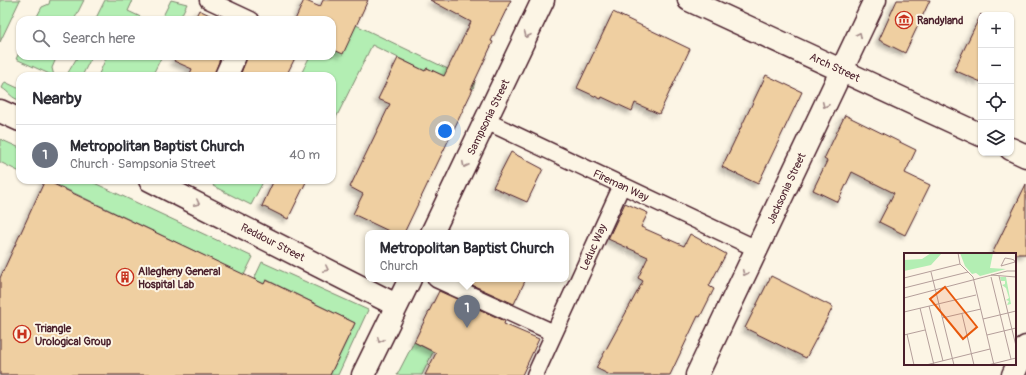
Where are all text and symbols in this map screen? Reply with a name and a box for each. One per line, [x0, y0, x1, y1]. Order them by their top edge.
museum icon: Randyland [894, 10, 914, 30]
map controls [978, 12, 1014, 156]
button: + [978, 12, 1014, 48]
place label: Randyland [917, 14, 963, 27]
search box [16, 16, 336, 60]
icon: search [30, 27, 52, 49]
text: Search here [62, 29, 135, 48]
one-way arrow [524, 31, 532, 39]
one-way arrow [854, 32, 862, 39]
button: − [978, 48, 1014, 84]
street label: Arch Street [808, 50, 863, 85]
street label: Sampsonia Street [464, 77, 513, 157]
button: locate [978, 84, 1014, 120]
text: Nearby [32, 88, 81, 109]
one-way arrow [822, 101, 830, 108]
button: layers [978, 120, 1014, 156]
your location [435, 121, 455, 141]
text: Metropolitan Baptist Church [70, 137, 244, 156]
text: 1 [42, 147, 48, 163]
text: 40 m [289, 147, 320, 163]
street label: Jacksonia Street [764, 150, 809, 226]
text: Church · Sampsonia Street [70, 156, 216, 172]
one-way arrow [462, 161, 470, 168]
street label: Fireman Way [591, 167, 651, 204]
one-way arrow [193, 198, 201, 206]
street label: Reddour Street [239, 221, 307, 264]
street label: Leduc Way [577, 222, 610, 273]
popup [365, 230, 569, 282]
text: Metropolitan Baptist Church [380, 239, 554, 258]
inset map [904, 253, 1016, 365]
text: Church [380, 258, 418, 274]
one-way arrow [321, 264, 329, 272]
place label: Allegheny General Hospital Lab [138, 265, 221, 291]
building icon: Allegheny General Hospital Lab [115, 267, 135, 287]
one-way arrow [742, 269, 750, 276]
pin: 1 [454, 295, 480, 328]
place label: Triangle Urological Group [34, 322, 111, 348]
hospital icon: Triangle Urological Group [12, 324, 32, 344]
one-way arrow [377, 336, 385, 343]

